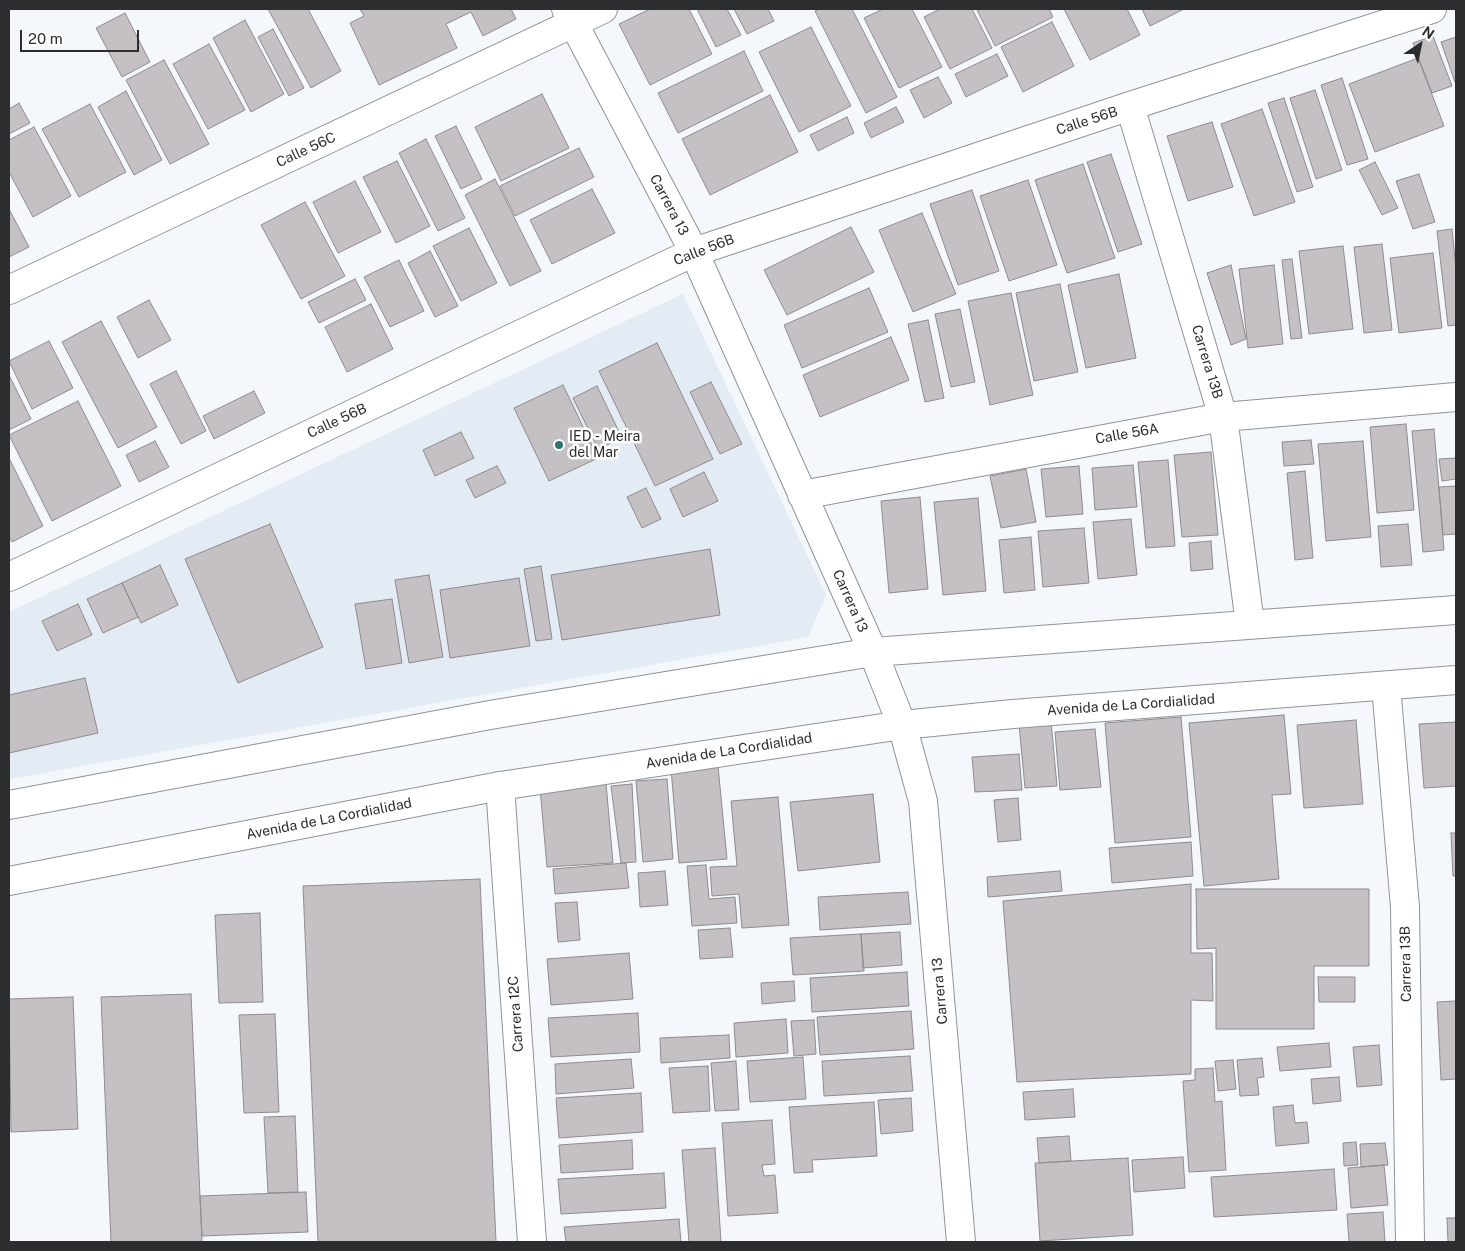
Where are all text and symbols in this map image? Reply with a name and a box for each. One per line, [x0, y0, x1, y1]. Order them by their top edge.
scale bar [22, 20, 141, 52]
north arrow [1395, 20, 1445, 70]
text: N [1419, 23, 1437, 42]
text: 20 m [28, 30, 63, 47]
street label: Calle 56B [1054, 103, 1120, 139]
street label: Calle 56C [274, 129, 338, 171]
street label: Carrera 13 [646, 172, 692, 238]
street label: Calle 56B [671, 231, 737, 269]
street label: Carrera 13B [1188, 323, 1226, 401]
street label: Calle 56B [305, 400, 369, 442]
street label: Calle 56A [1094, 420, 1160, 448]
place label: IED - Meira del Mar [569, 429, 640, 462]
marker: IED - Meira del Mar [553, 439, 565, 451]
street label: Carrera 13 [829, 567, 871, 635]
street label: Avenida de La Cordialidad [1046, 691, 1216, 719]
street label: Avenida de La Cordialidad [645, 730, 813, 772]
street label: Avenida de La Cordialidad [245, 795, 413, 843]
street label: Carrera 13B [1397, 926, 1415, 1002]
street label: Carrera 13 [929, 957, 951, 1025]
street label: Carrera 12C [505, 975, 527, 1053]

